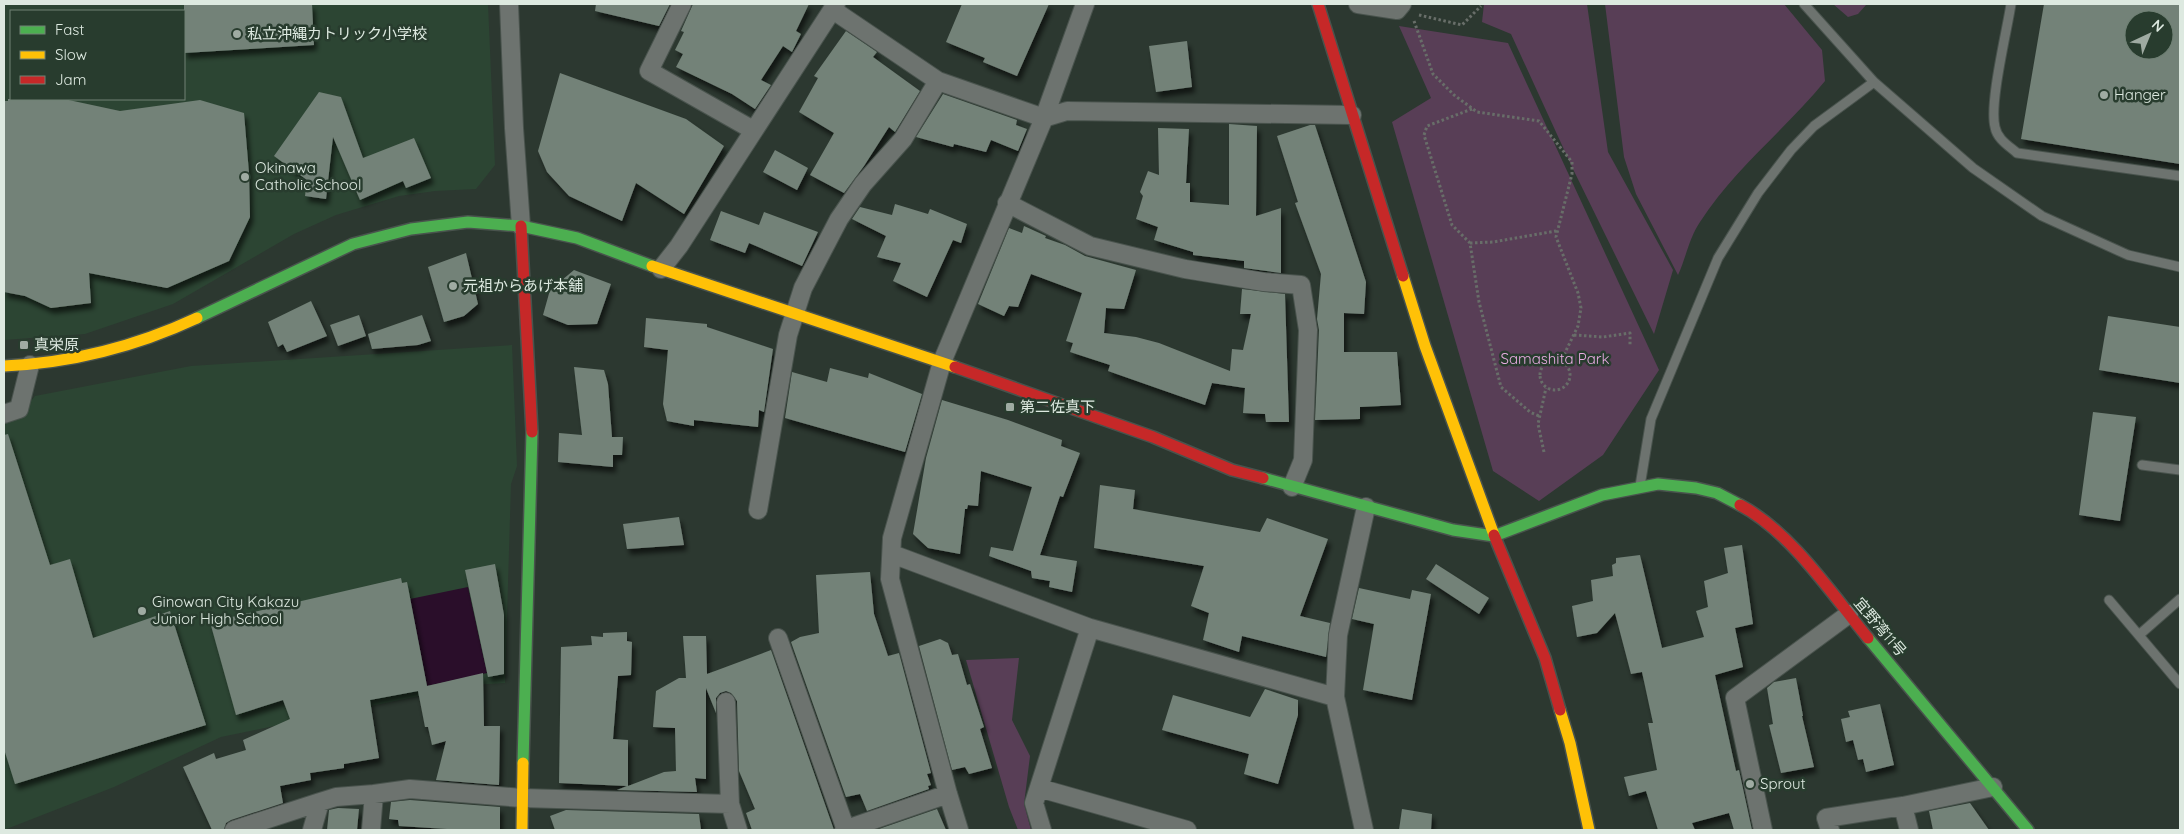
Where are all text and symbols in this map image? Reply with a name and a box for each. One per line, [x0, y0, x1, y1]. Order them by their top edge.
legend [10, 10, 185, 100]
north arrow [2124, 10, 2174, 60]
text: N [2148, 16, 2168, 36]
text: Fast [55, 20, 84, 39]
place label: 私立沖縄カトリック小学校 [247, 24, 427, 43]
marker: 私立沖縄カトリック小学校 [231, 28, 243, 40]
text: Slow [55, 45, 87, 64]
text: Jam [55, 70, 86, 89]
place label: Hanger [2114, 85, 2166, 104]
marker: Hanger [2098, 89, 2110, 101]
place label: Okinawa Catholic School [255, 158, 361, 194]
marker: Okinawa Catholic School [239, 171, 251, 183]
place label: 元祖からあげ本舗 [463, 276, 583, 295]
marker: 元祖からあげ本舗 [447, 280, 459, 292]
place label: 真栄原 [34, 335, 79, 354]
marker: 真栄原 [18, 339, 30, 351]
park label: Samashita Park [1500, 349, 1610, 368]
place label: 第二佐真下 [1020, 397, 1095, 416]
marker: 第二佐真下 [1004, 401, 1016, 413]
place label: Ginowan City Kakazu Junior High School [152, 592, 299, 628]
street label: 宜野湾11号 [1850, 593, 1911, 660]
marker: Ginowan City Kakazu Junior High School [136, 605, 148, 617]
place label: Sprout [1760, 774, 1806, 793]
marker: Sprout [1744, 778, 1756, 790]

